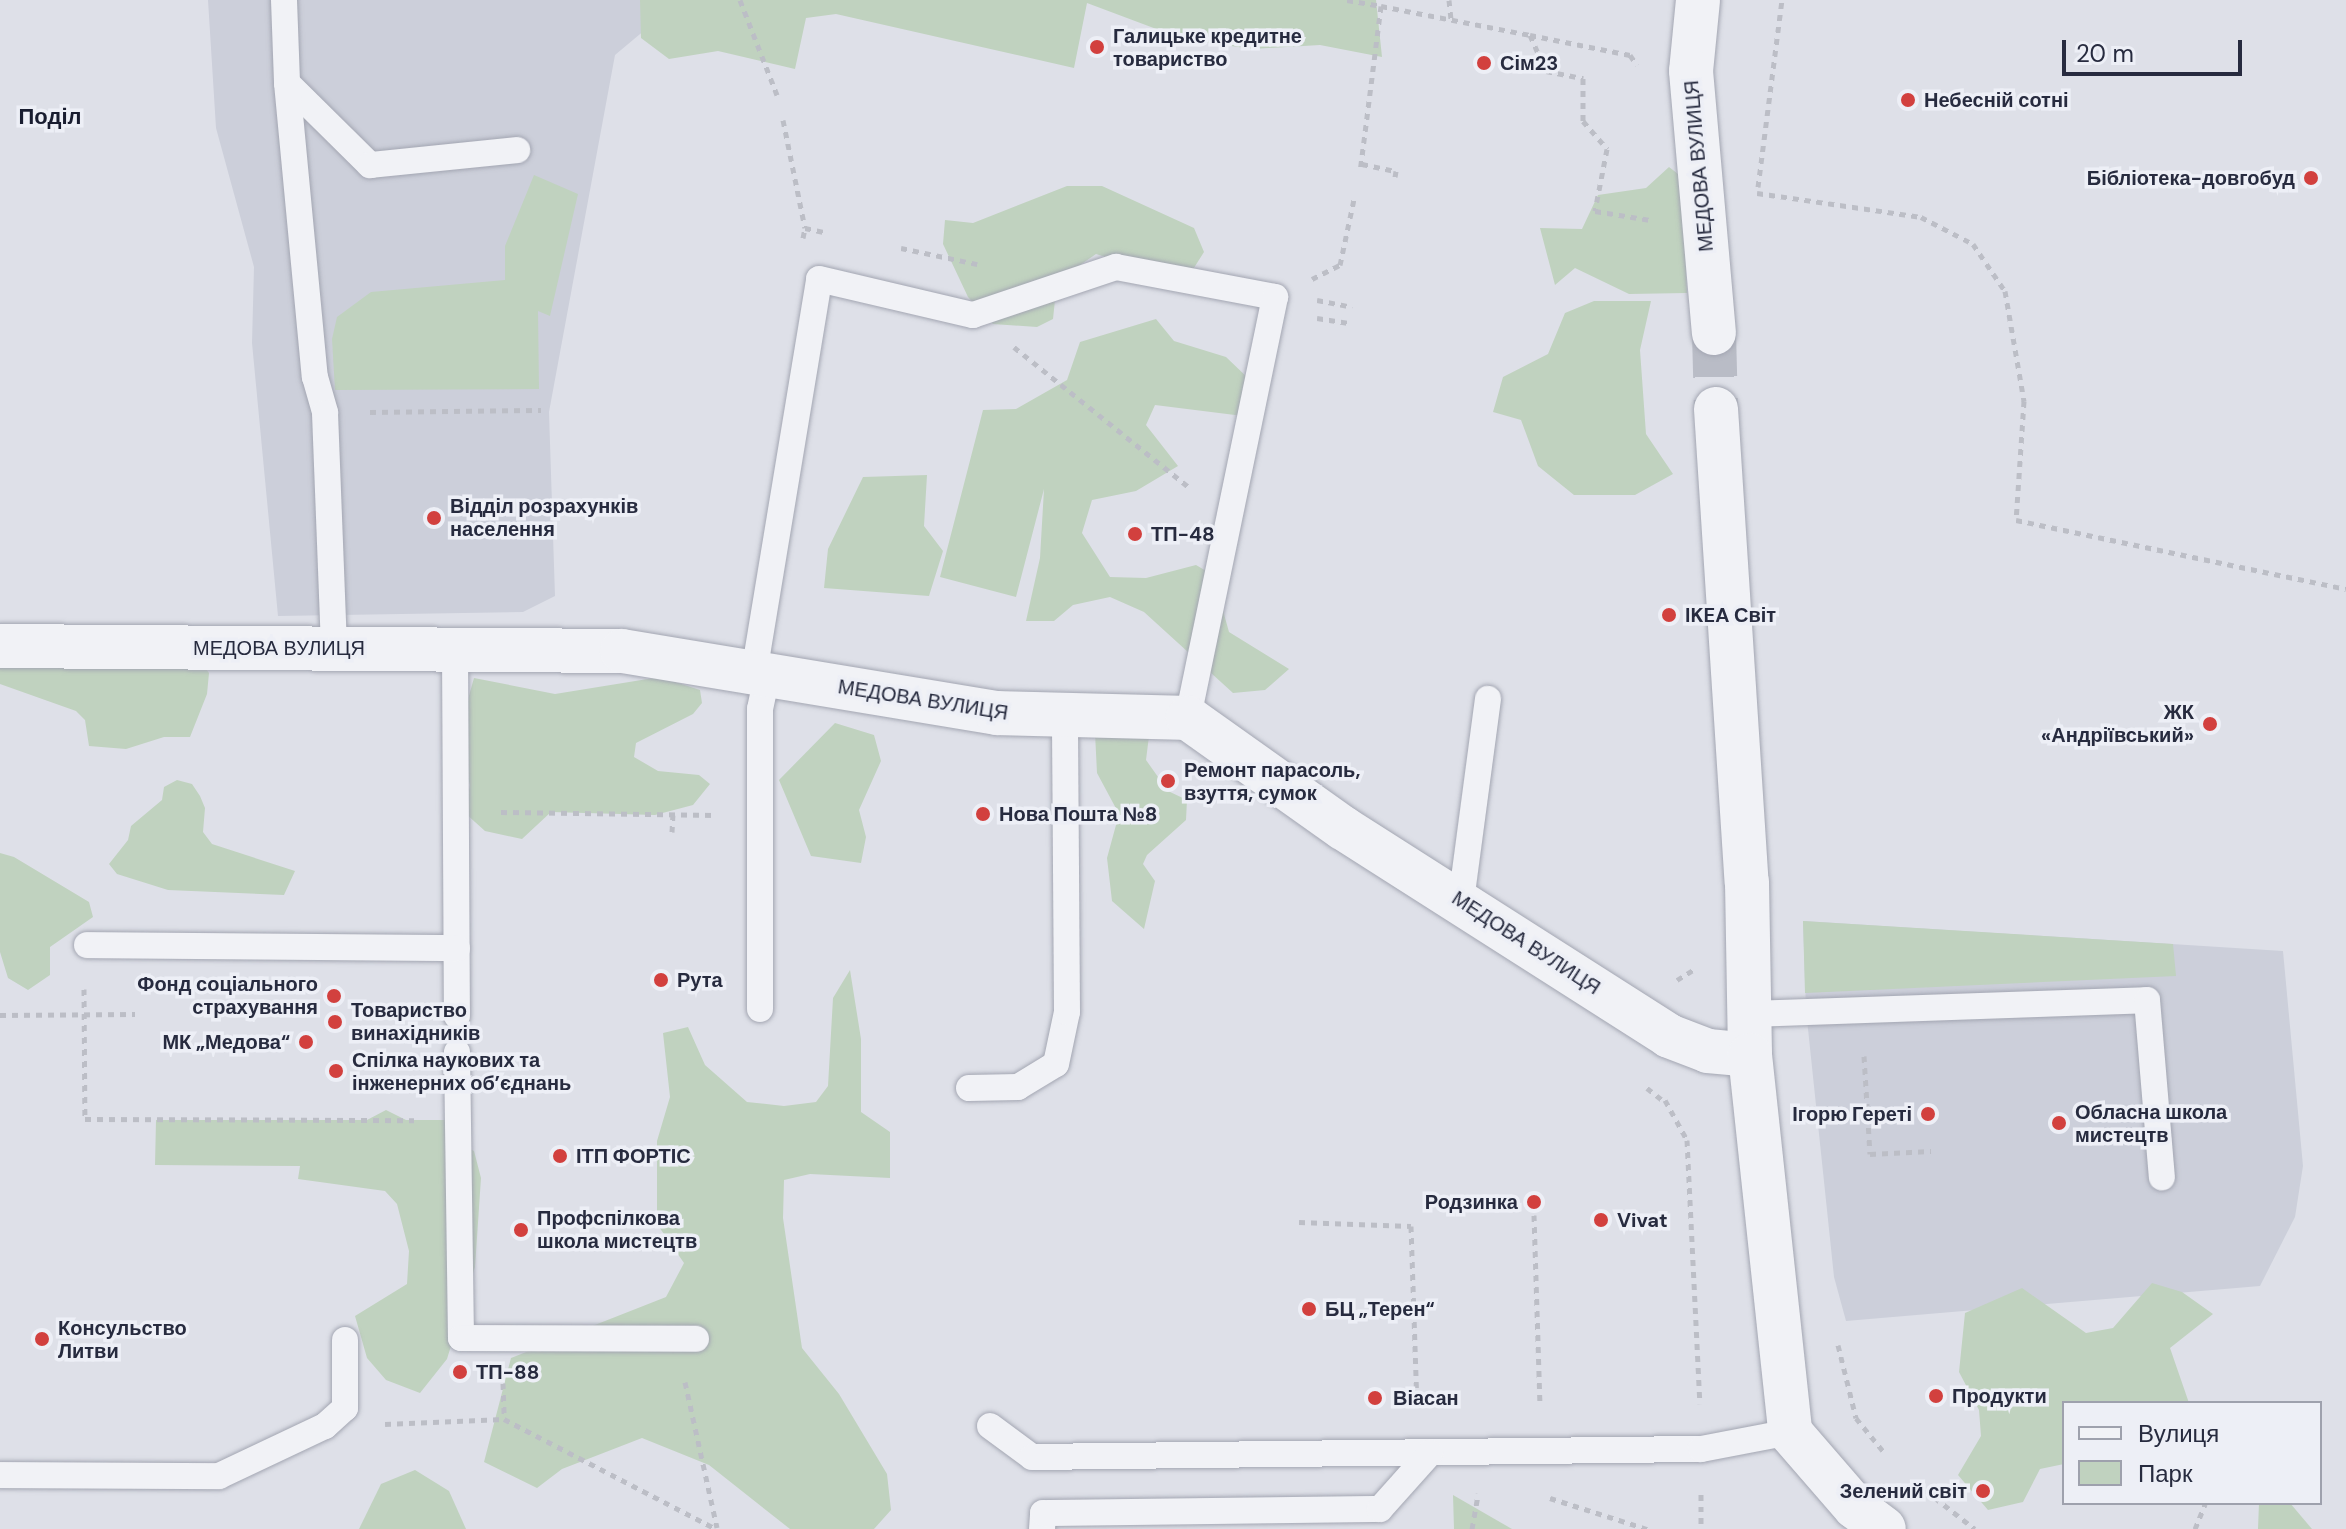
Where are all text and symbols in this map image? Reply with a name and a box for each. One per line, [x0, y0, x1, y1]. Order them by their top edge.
place label: Галицьке кредитне товариство [1113, 24, 1302, 71]
scale bar [2066, 24, 2246, 74]
marker: Галицьке кредитне товариство [1088, 38, 1106, 56]
text: 20 m [2076, 38, 2134, 69]
place label: Сім23 [1500, 51, 1558, 75]
marker: Сім23 [1475, 54, 1493, 72]
street label: МЕДОВА ВУЛИЦЯ [1680, 79, 1718, 253]
place label: Небесній сотні [1924, 88, 2069, 112]
marker: Небесній сотні [1899, 91, 1917, 109]
district label: Поділ [18, 104, 82, 130]
place label: Бібліотека-довгобуд [2087, 166, 2295, 190]
marker: Бібліотека-довгобуд [2302, 169, 2320, 187]
place label: Відділ розрахунків населення [450, 494, 638, 541]
marker: Відділ розрахунків населення [425, 509, 443, 527]
place label: ТП-48 [1151, 522, 1215, 546]
marker: ТП-48 [1126, 525, 1144, 543]
place label: IKEA Світ [1685, 603, 1776, 627]
marker: IKEA Світ [1660, 606, 1678, 624]
street label: МЕДОВА ВУЛИЦЯ [193, 636, 365, 660]
street label: МЕДОВА ВУЛИЦЯ [836, 675, 1010, 725]
place label: ЖК «Андріївський» [2041, 700, 2194, 747]
marker: ЖК «Андріївський» [2201, 715, 2219, 733]
place label: Ремонт парасоль, взуття, сумок [1184, 758, 1360, 805]
marker: Ремонт парасоль, взуття, сумок [1159, 772, 1177, 790]
place label: Нова Пошта №8 [999, 802, 1157, 826]
marker: Нова Пошта №8 [974, 805, 992, 823]
street label: МЕДОВА ВУЛИЦЯ [1447, 886, 1605, 1000]
place label: Рута [677, 968, 723, 992]
marker: Рута [652, 971, 670, 989]
place label: Фонд соціального страхування [137, 972, 318, 1019]
marker: Фонд соціального страхування [325, 987, 343, 1005]
place label: Товариство винахідників [351, 998, 480, 1045]
marker: Товариство винахідників [326, 1013, 344, 1031]
place label: МК „Медова“ [162, 1030, 290, 1054]
marker: МК „Медова“ [297, 1033, 315, 1051]
place label: Спілка наукових та інженерних об’єднань [352, 1048, 571, 1095]
marker: Спілка наукових та інженерних об’єднань [327, 1062, 345, 1080]
place label: Обласна школа мистецтв [2075, 1100, 2227, 1147]
place label: Ігорю Гереті [1792, 1102, 1912, 1126]
marker: Ігорю Гереті [1919, 1105, 1937, 1123]
marker: Обласна школа мистецтв [2050, 1114, 2068, 1132]
place label: ІТП ФОРТІС [576, 1144, 691, 1168]
marker: ІТП ФОРТІС [551, 1147, 569, 1165]
place label: Родзинка [1425, 1190, 1518, 1214]
marker: Родзинка [1525, 1193, 1543, 1211]
place label: Профспілкова школа мистецтв [537, 1206, 697, 1253]
place label: Vivat [1617, 1208, 1668, 1232]
marker: Vivat [1592, 1211, 1610, 1229]
marker: Профспілкова школа мистецтв [512, 1221, 530, 1239]
place label: БЦ „Терен“ [1325, 1297, 1435, 1321]
marker: БЦ „Терен“ [1300, 1300, 1318, 1318]
place label: Консульство Литви [58, 1316, 187, 1363]
marker: Консульство Литви [33, 1330, 51, 1348]
place label: ТП-88 [476, 1360, 539, 1384]
marker: ТП-88 [451, 1363, 469, 1381]
place label: Продукти [1952, 1384, 2047, 1408]
place label: Віасан [1393, 1386, 1459, 1410]
marker: Віасан [1364, 1387, 1386, 1409]
marker: Продукти [1927, 1387, 1945, 1405]
legend [2062, 1401, 2322, 1505]
text: Вулиця [2138, 1418, 2219, 1449]
text: Парк [2138, 1458, 2192, 1489]
place label: Зелений світ [1840, 1479, 1967, 1503]
marker: Зелений світ [1974, 1482, 1992, 1500]

